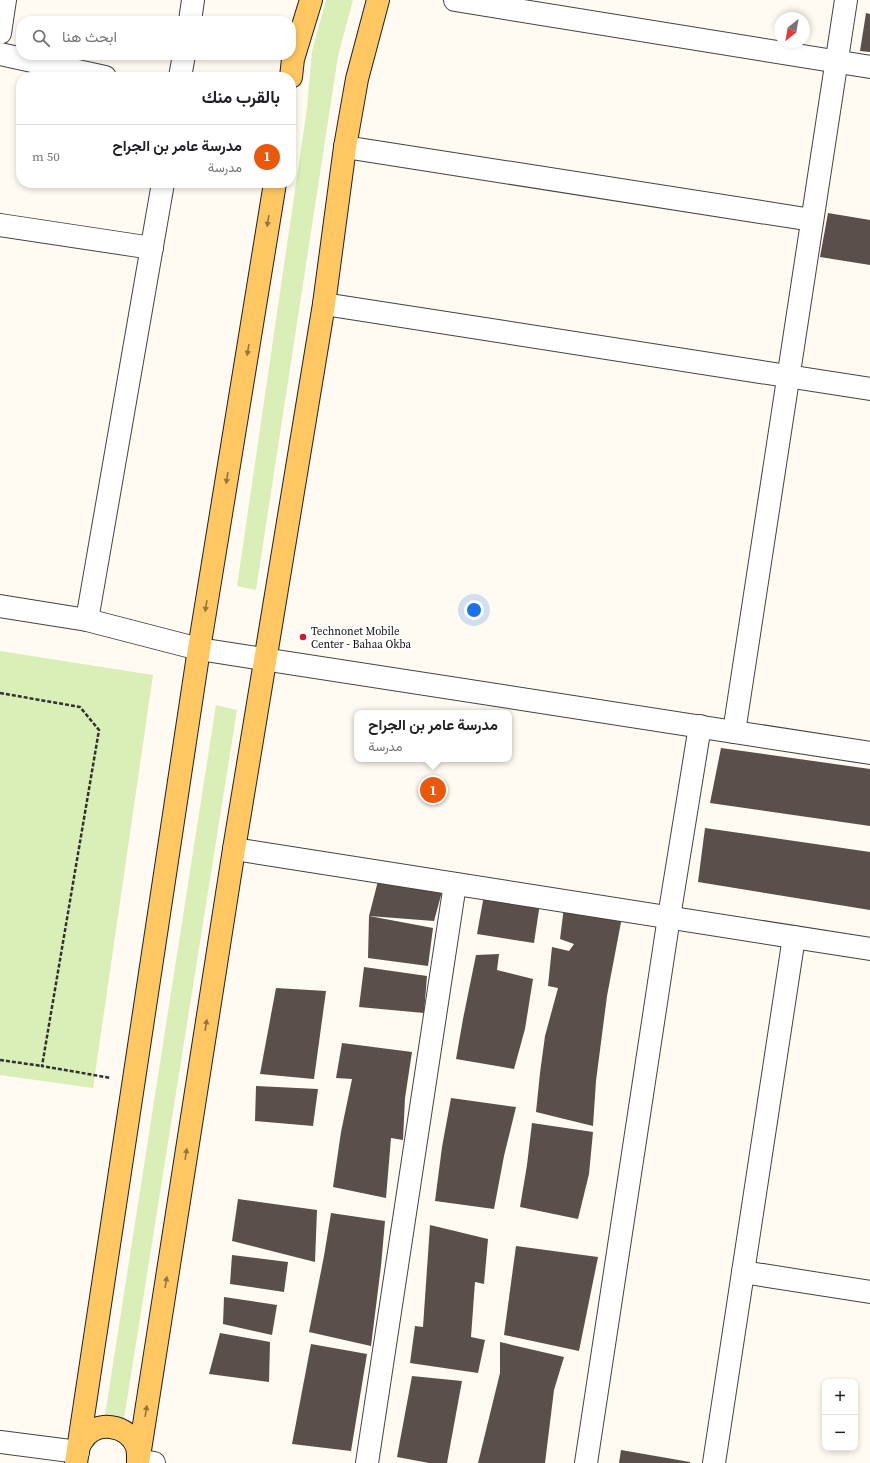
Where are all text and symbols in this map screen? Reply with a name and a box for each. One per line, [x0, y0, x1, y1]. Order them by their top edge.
north arrow [774, 12, 810, 48]
search box [16, 16, 296, 60]
text: ابحث هنا [62, 26, 117, 47]
icon: search [30, 27, 52, 49]
text: بالقرب منك [202, 85, 280, 109]
text: مدرسة عامر بن الجراح [112, 135, 242, 156]
text: 50 m [32, 148, 60, 165]
text: 1 [263, 148, 271, 165]
text: مدرسة [208, 159, 242, 176]
one-way arrow [265, 215, 271, 228]
one-way arrow [244, 344, 250, 356]
one-way arrow [224, 472, 230, 484]
one-way arrow [203, 600, 209, 613]
your location [464, 600, 484, 620]
place label: Technonet Mobile Center - Bahaa Okba [311, 624, 412, 652]
marker: Technonet Mobile Center - Bahaa Okba [298, 632, 308, 642]
popup [354, 710, 512, 762]
text: مدرسة عامر بن الجراح [368, 714, 498, 735]
text: مدرسة [368, 738, 402, 755]
pin: 1 [420, 775, 446, 805]
one-way arrow [203, 1019, 209, 1031]
one-way arrow [183, 1148, 189, 1160]
one-way arrow [163, 1276, 169, 1288]
map controls [822, 1379, 858, 1451]
button: + [822, 1379, 858, 1415]
one-way arrow [143, 1405, 149, 1417]
button: − [822, 1415, 858, 1451]

